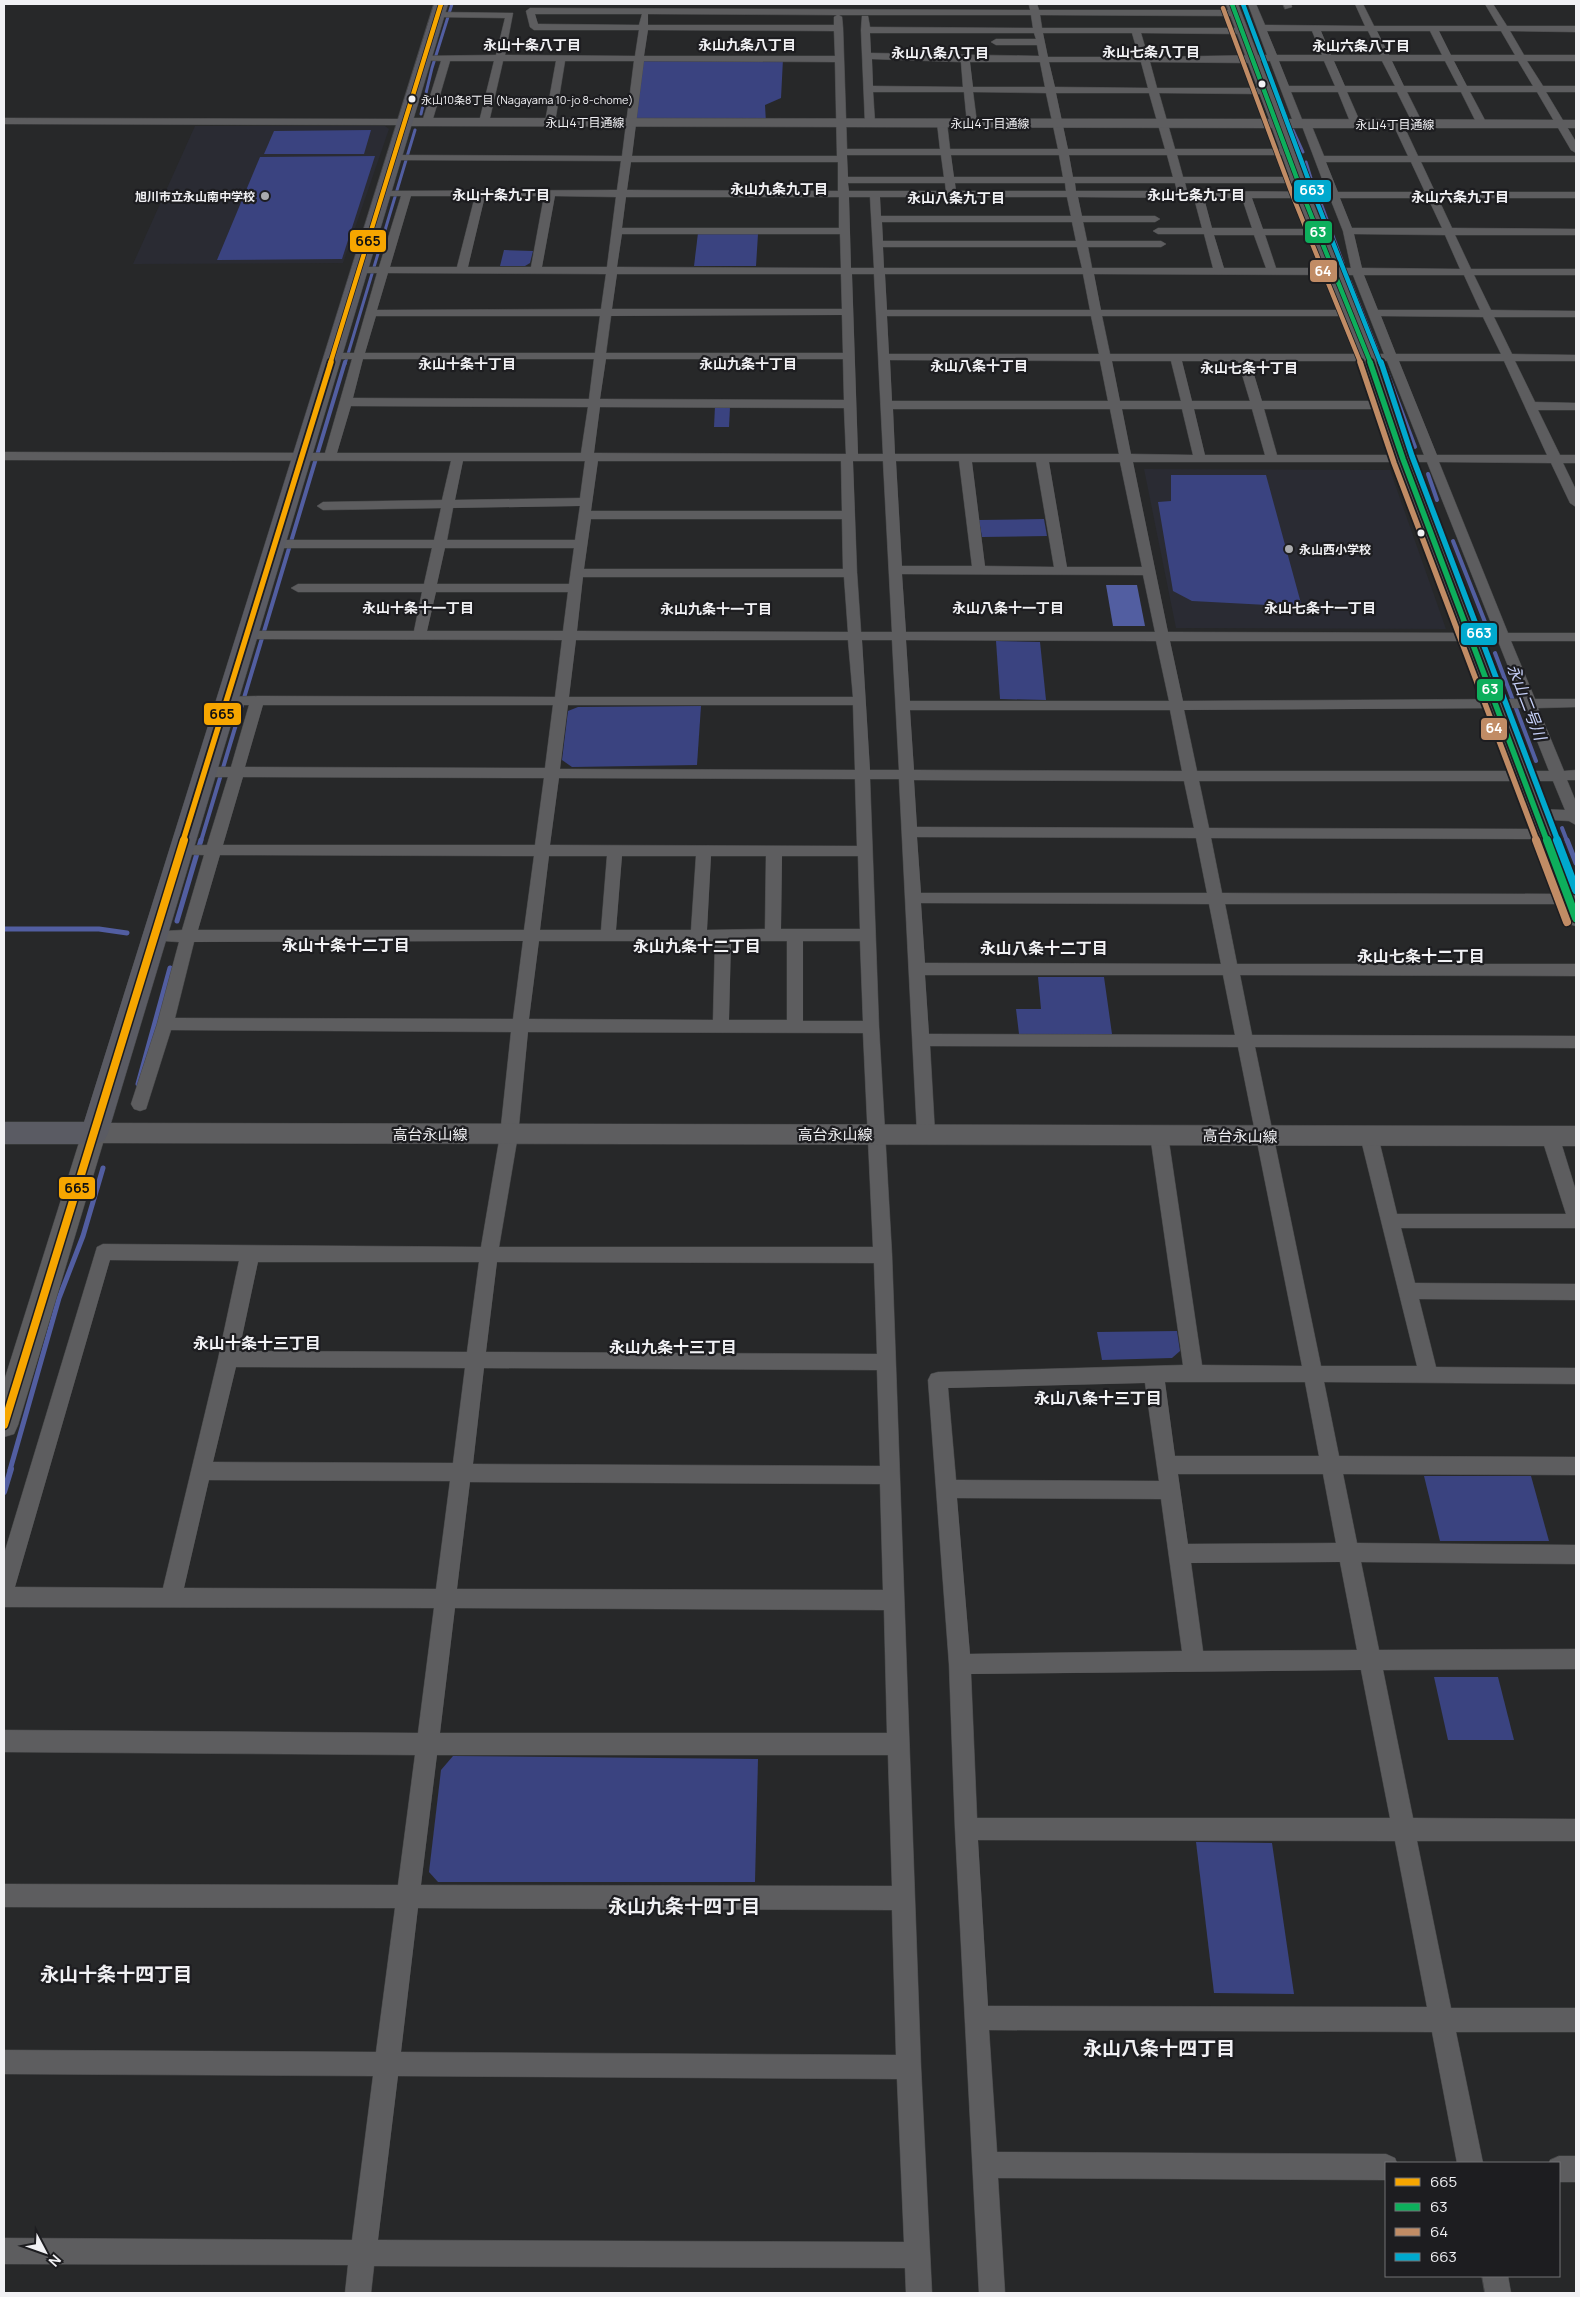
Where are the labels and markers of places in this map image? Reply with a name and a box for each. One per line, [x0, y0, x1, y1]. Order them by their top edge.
unlabelled marker [1257, 79, 1267, 89]
place label: 永山10条8丁目 (Nagayama 10-jo 8-chome) [421, 92, 633, 107]
marker: 永山10条8丁目 (Nagayama 10-jo 8-chome) [407, 94, 417, 104]
place label: 旭川市立永山南中学校 [135, 188, 255, 205]
marker: 旭川市立永山南中学校 [259, 190, 271, 202]
unlabelled marker [1416, 528, 1426, 538]
place label: 永山西小学校 [1299, 541, 1371, 558]
marker: 永山西小学校 [1283, 543, 1295, 555]

